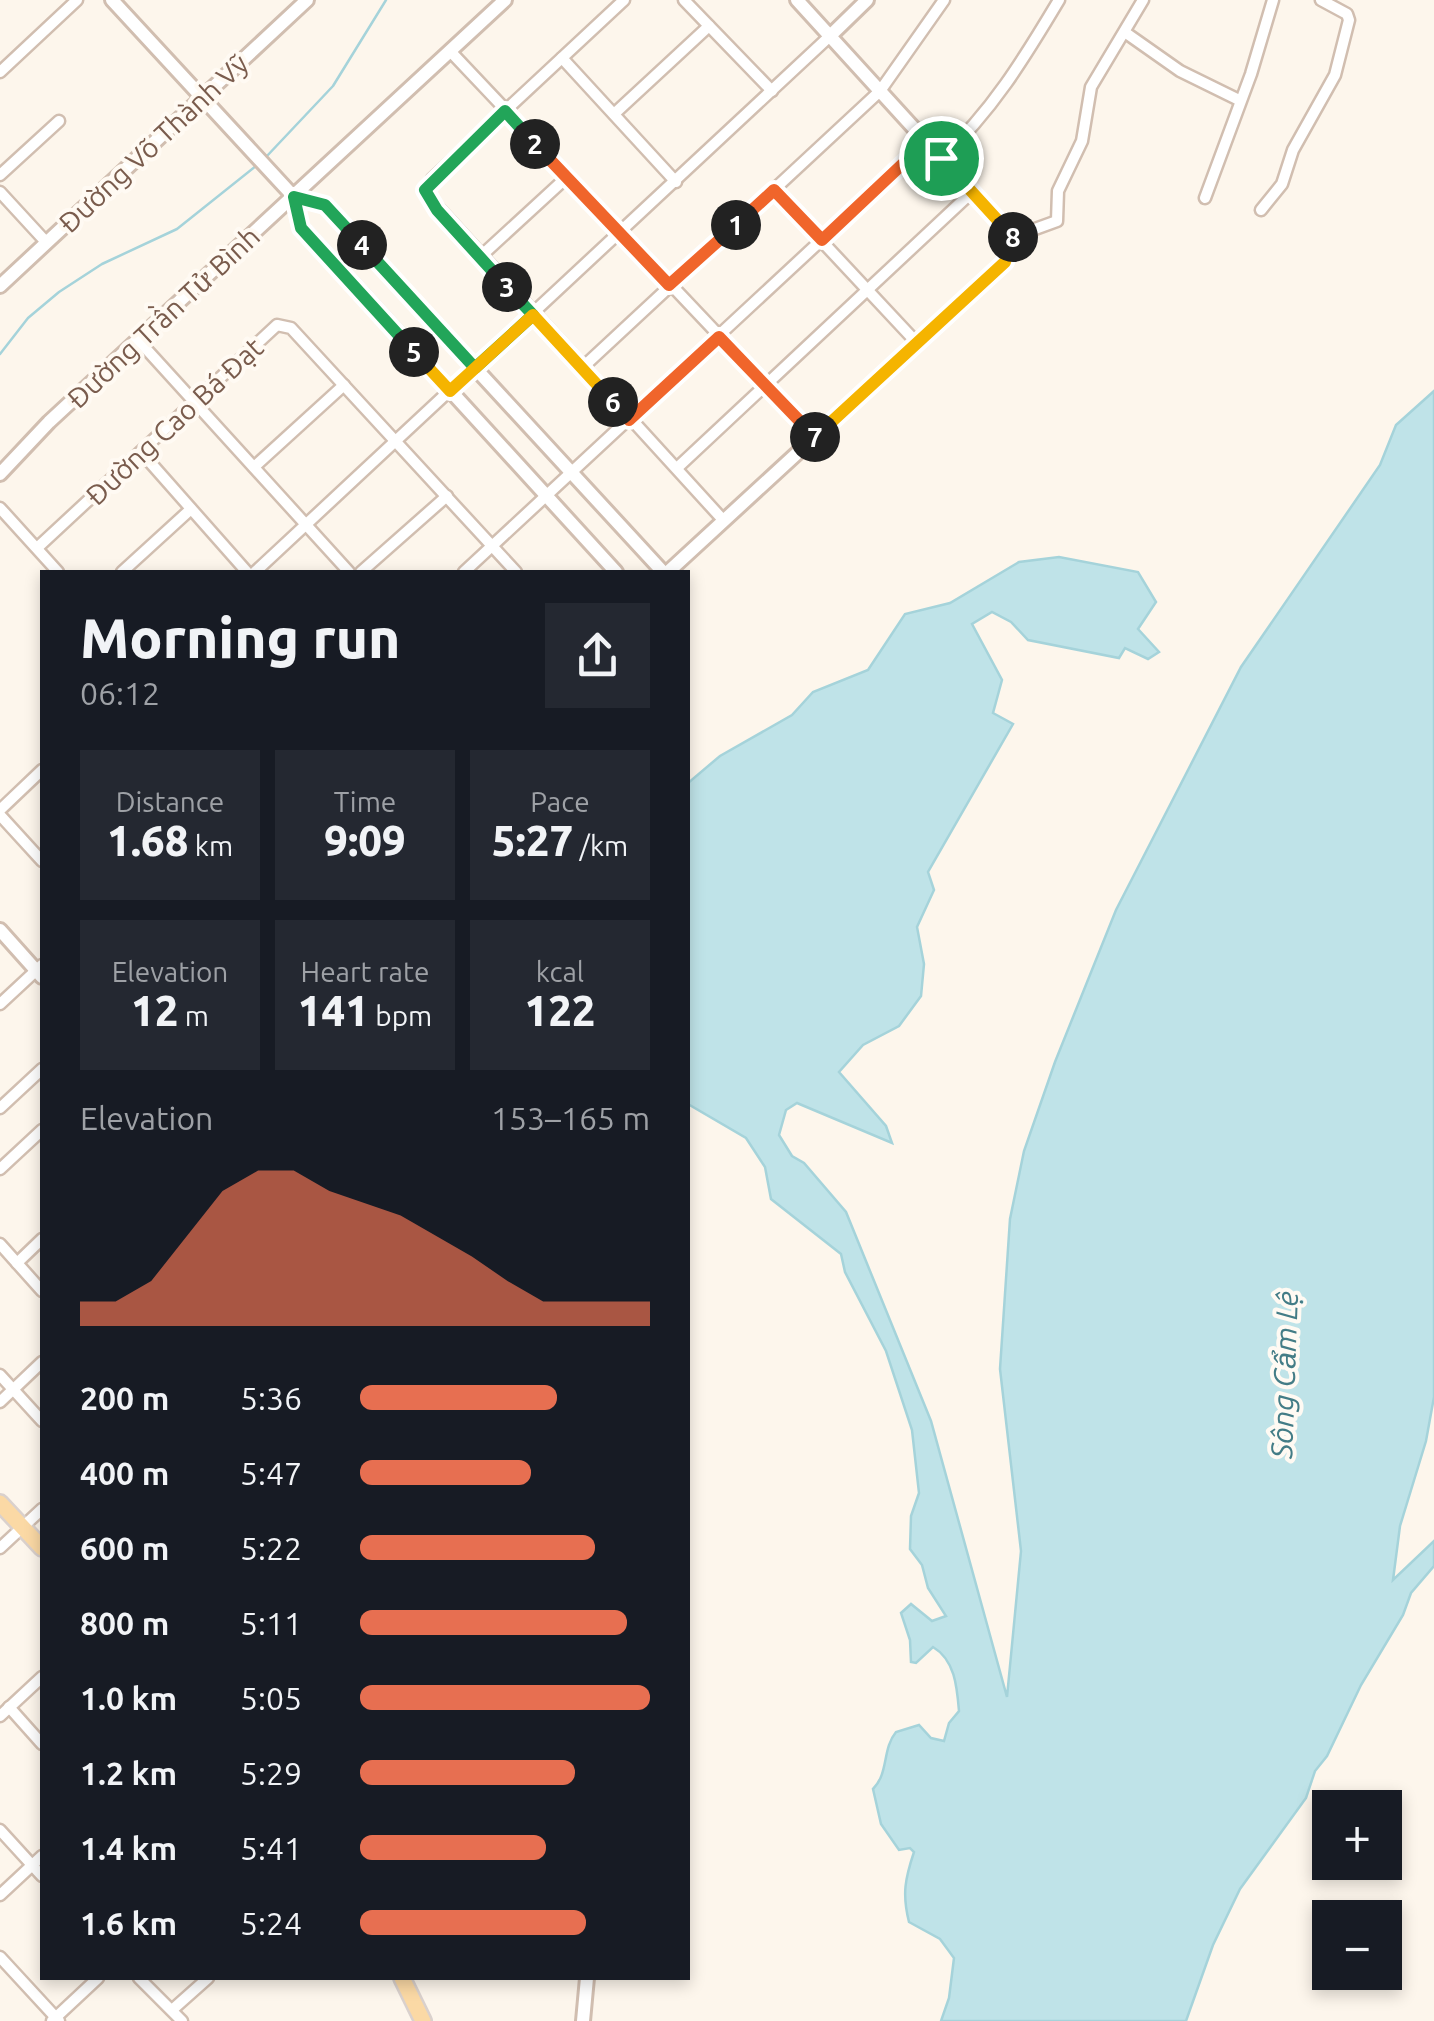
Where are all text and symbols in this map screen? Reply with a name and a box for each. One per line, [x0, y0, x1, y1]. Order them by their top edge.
street label: Đường Võ Thành Vỹ [52, 47, 254, 239]
pin [899, 116, 984, 201]
pin: 2 [510, 119, 560, 169]
text: 2 [527, 128, 543, 159]
icon: arrive [914, 131, 969, 186]
pin: 1 [711, 200, 761, 250]
text: 1 [728, 209, 744, 240]
pin: 8 [988, 212, 1038, 262]
street label: Đường Trần Tử Bình [59, 218, 265, 414]
pin: 4 [337, 220, 387, 270]
text: 8 [1005, 221, 1021, 252]
text: 4 [354, 229, 370, 260]
pin: 3 [482, 262, 532, 312]
text: 3 [499, 271, 515, 302]
pin: 5 [389, 327, 439, 377]
street label: Đường Cao Bá Đạt [79, 331, 269, 511]
text: 5 [406, 336, 422, 367]
pin: 6 [588, 377, 638, 427]
text: 6 [605, 386, 621, 417]
pin: 7 [790, 412, 840, 462]
text: 7 [807, 421, 823, 452]
button: share [545, 603, 650, 708]
text: Morning run [80, 607, 401, 668]
text: 06:12 [80, 675, 160, 711]
text: Distance [116, 786, 224, 817]
text: Time [334, 786, 396, 817]
text: Pace [530, 786, 590, 817]
text: 1.68 [107, 817, 188, 864]
text: 9:09 [324, 817, 406, 864]
text: 5:27 [492, 817, 573, 864]
text: km [188, 830, 233, 861]
text: /km [573, 830, 628, 861]
text: Elevation [112, 956, 228, 987]
text: Heart rate [301, 956, 429, 987]
text: kcal [536, 956, 584, 987]
text: 12 [131, 987, 178, 1034]
text: 141 [298, 987, 369, 1034]
text: 122 [524, 987, 596, 1034]
text: m [178, 1000, 209, 1031]
text: bpm [369, 1000, 432, 1031]
text: Elevation [80, 1100, 213, 1136]
text: 153–165 m [491, 1100, 650, 1136]
water label: Sông Cẩm Lệ [1264, 1291, 1304, 1460]
text: 200 m [80, 1380, 169, 1416]
text: 5:36 [240, 1380, 302, 1416]
text: 400 m [80, 1455, 169, 1491]
text: 5:47 [240, 1455, 302, 1491]
text: 600 m [80, 1530, 169, 1566]
text: 5:22 [240, 1530, 302, 1566]
text: 800 m [80, 1605, 169, 1641]
text: 5:11 [240, 1605, 302, 1641]
text: 1.0 km [80, 1680, 177, 1716]
text: 5:05 [240, 1680, 302, 1716]
text: 1.2 km [80, 1755, 177, 1791]
text: 5:29 [240, 1755, 302, 1791]
map controls [1312, 1790, 1402, 1990]
button: + [1312, 1790, 1402, 1880]
text: 1.4 km [80, 1830, 177, 1866]
text: 5:41 [240, 1830, 302, 1866]
button: − [1312, 1900, 1402, 1990]
text: 1.6 km [80, 1905, 177, 1941]
text: 5:24 [240, 1905, 302, 1941]

